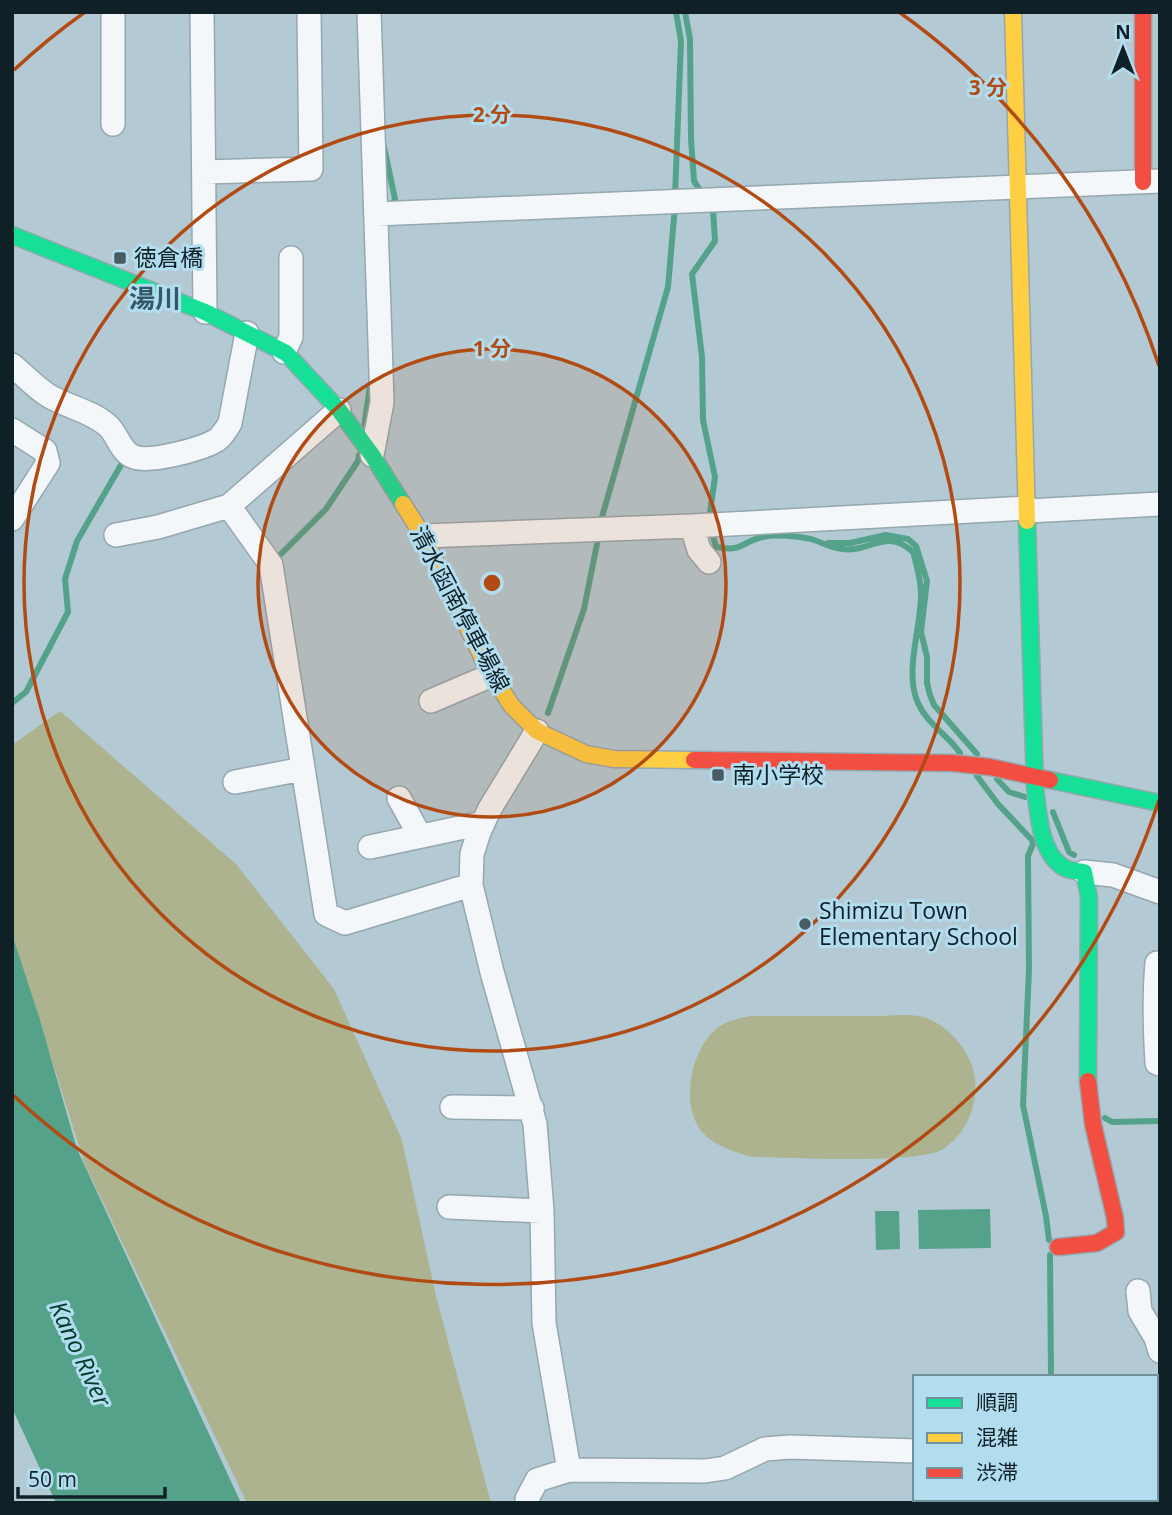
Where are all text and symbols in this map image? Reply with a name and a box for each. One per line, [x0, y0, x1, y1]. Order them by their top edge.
north arrow [1088, 14, 1158, 84]
text: N [1115, 19, 1131, 45]
text: 3 分 [969, 73, 1007, 101]
text: 2 分 [473, 100, 511, 128]
place label: 徳倉橋 [134, 241, 203, 273]
marker: 徳倉橋 [112, 250, 128, 266]
district label: 湯川 [129, 280, 181, 316]
text: 1 分 [473, 334, 511, 362]
street label: 清水函南停車場線 [404, 520, 518, 697]
centre of rings [480, 571, 504, 595]
place label: 南小学校 [732, 758, 824, 790]
marker: 南小学校 [710, 767, 726, 783]
place label: Shimizu Town Elementary School [819, 894, 1018, 952]
marker: Shimizu Town Elementary School [797, 916, 813, 932]
water label: Kano River [43, 1295, 121, 1413]
legend [913, 1375, 1158, 1501]
text: 順調 [976, 1388, 1018, 1416]
text: 混雑 [976, 1423, 1018, 1451]
scale bar [18, 1456, 164, 1500]
text: 渋滞 [976, 1458, 1018, 1486]
text: 50 m [28, 1465, 77, 1493]

